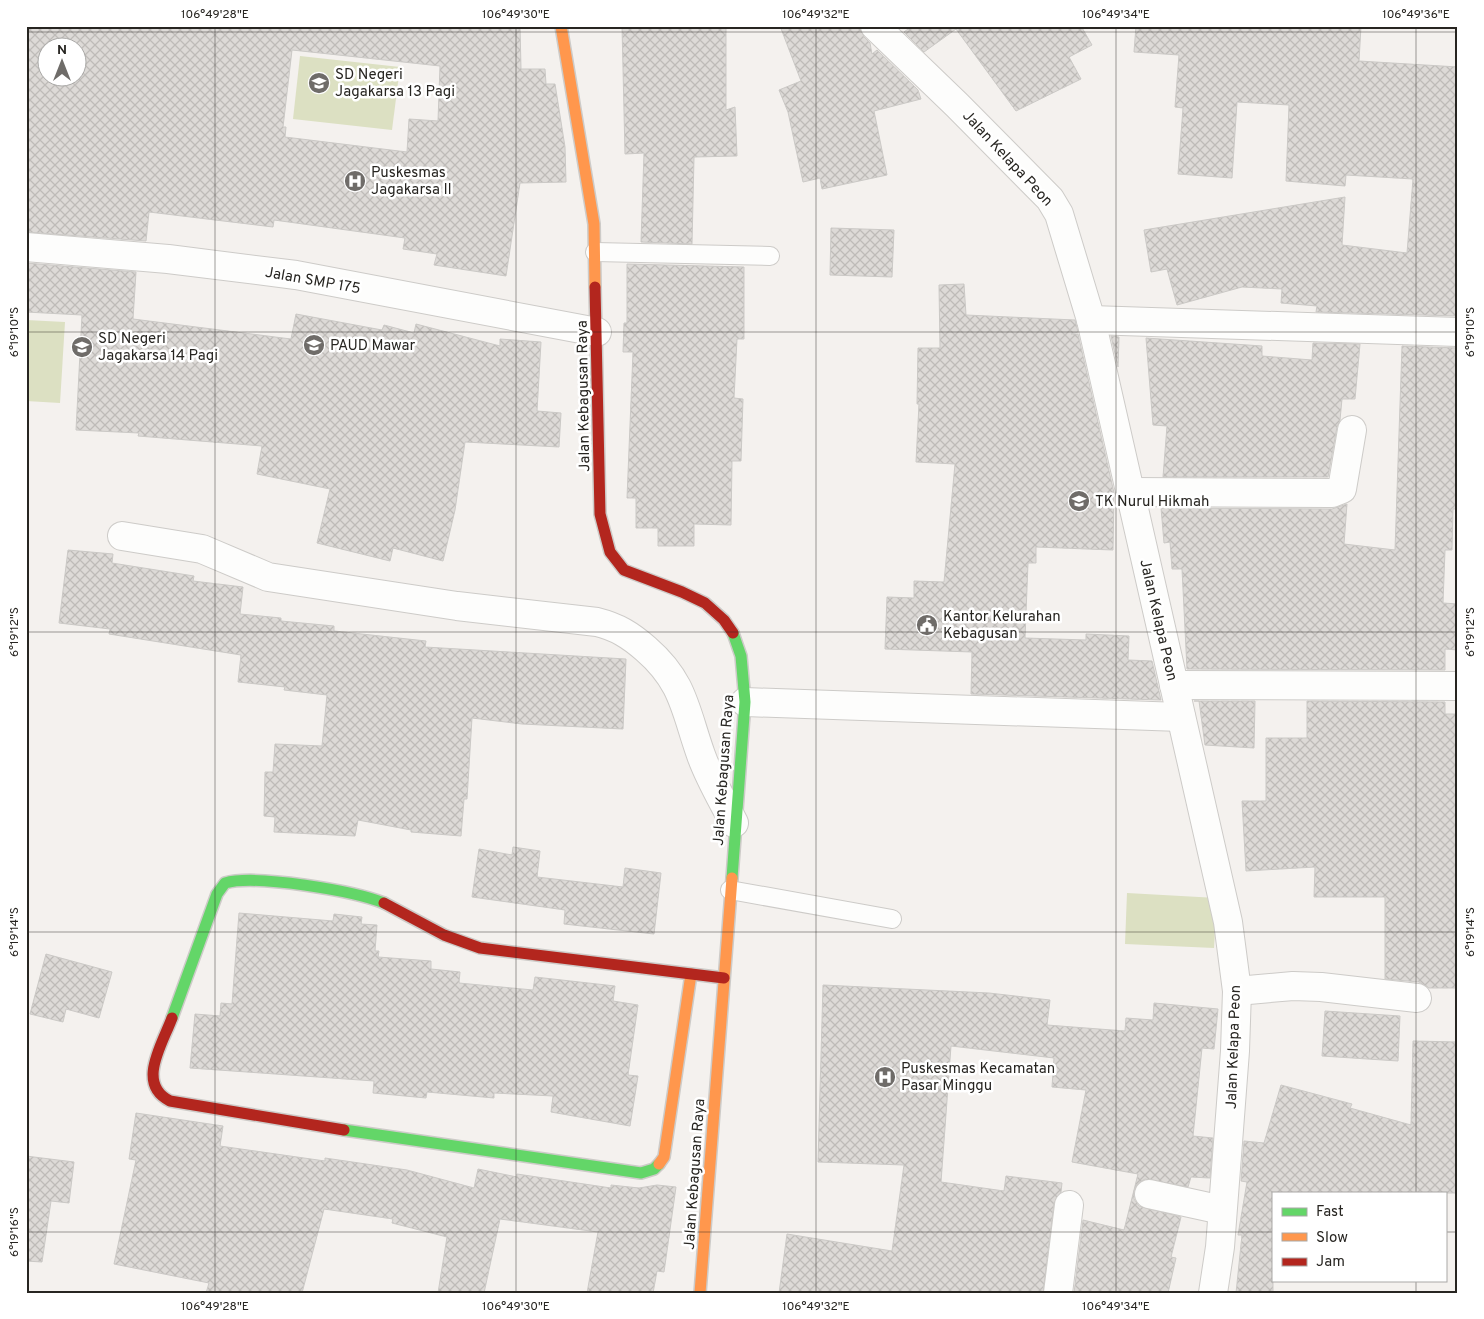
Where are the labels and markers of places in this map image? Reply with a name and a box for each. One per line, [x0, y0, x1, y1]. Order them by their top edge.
place label: SD Negeri Jagakarsa 13 Pagi [335, 66, 455, 102]
school or university icon: SD Negeri Jagakarsa 13 Pagi [307, 71, 331, 95]
place label: Puskesmas Jagakarsa II [371, 164, 452, 200]
hospital icon: Puskesmas Jagakarsa II [343, 169, 367, 193]
place label: SD Negeri Jagakarsa 14 Pagi [98, 330, 218, 366]
school or university icon: PAUD Mawar [302, 333, 326, 357]
school or university icon: SD Negeri Jagakarsa 14 Pagi [70, 335, 94, 359]
place label: PAUD Mawar [330, 337, 416, 356]
school or university icon: TK Nurul Hikmah [1067, 489, 1091, 513]
place label: TK Nurul Hikmah [1095, 493, 1209, 512]
place label: Kantor Kelurahan Kebagusan [943, 608, 1061, 644]
public building icon: Kantor Kelurahan Kebagusan [915, 613, 939, 637]
place label: Puskesmas Kecamatan Pasar Minggu [901, 1060, 1055, 1096]
hospital icon: Puskesmas Kecamatan Pasar Minggu [873, 1065, 897, 1089]

